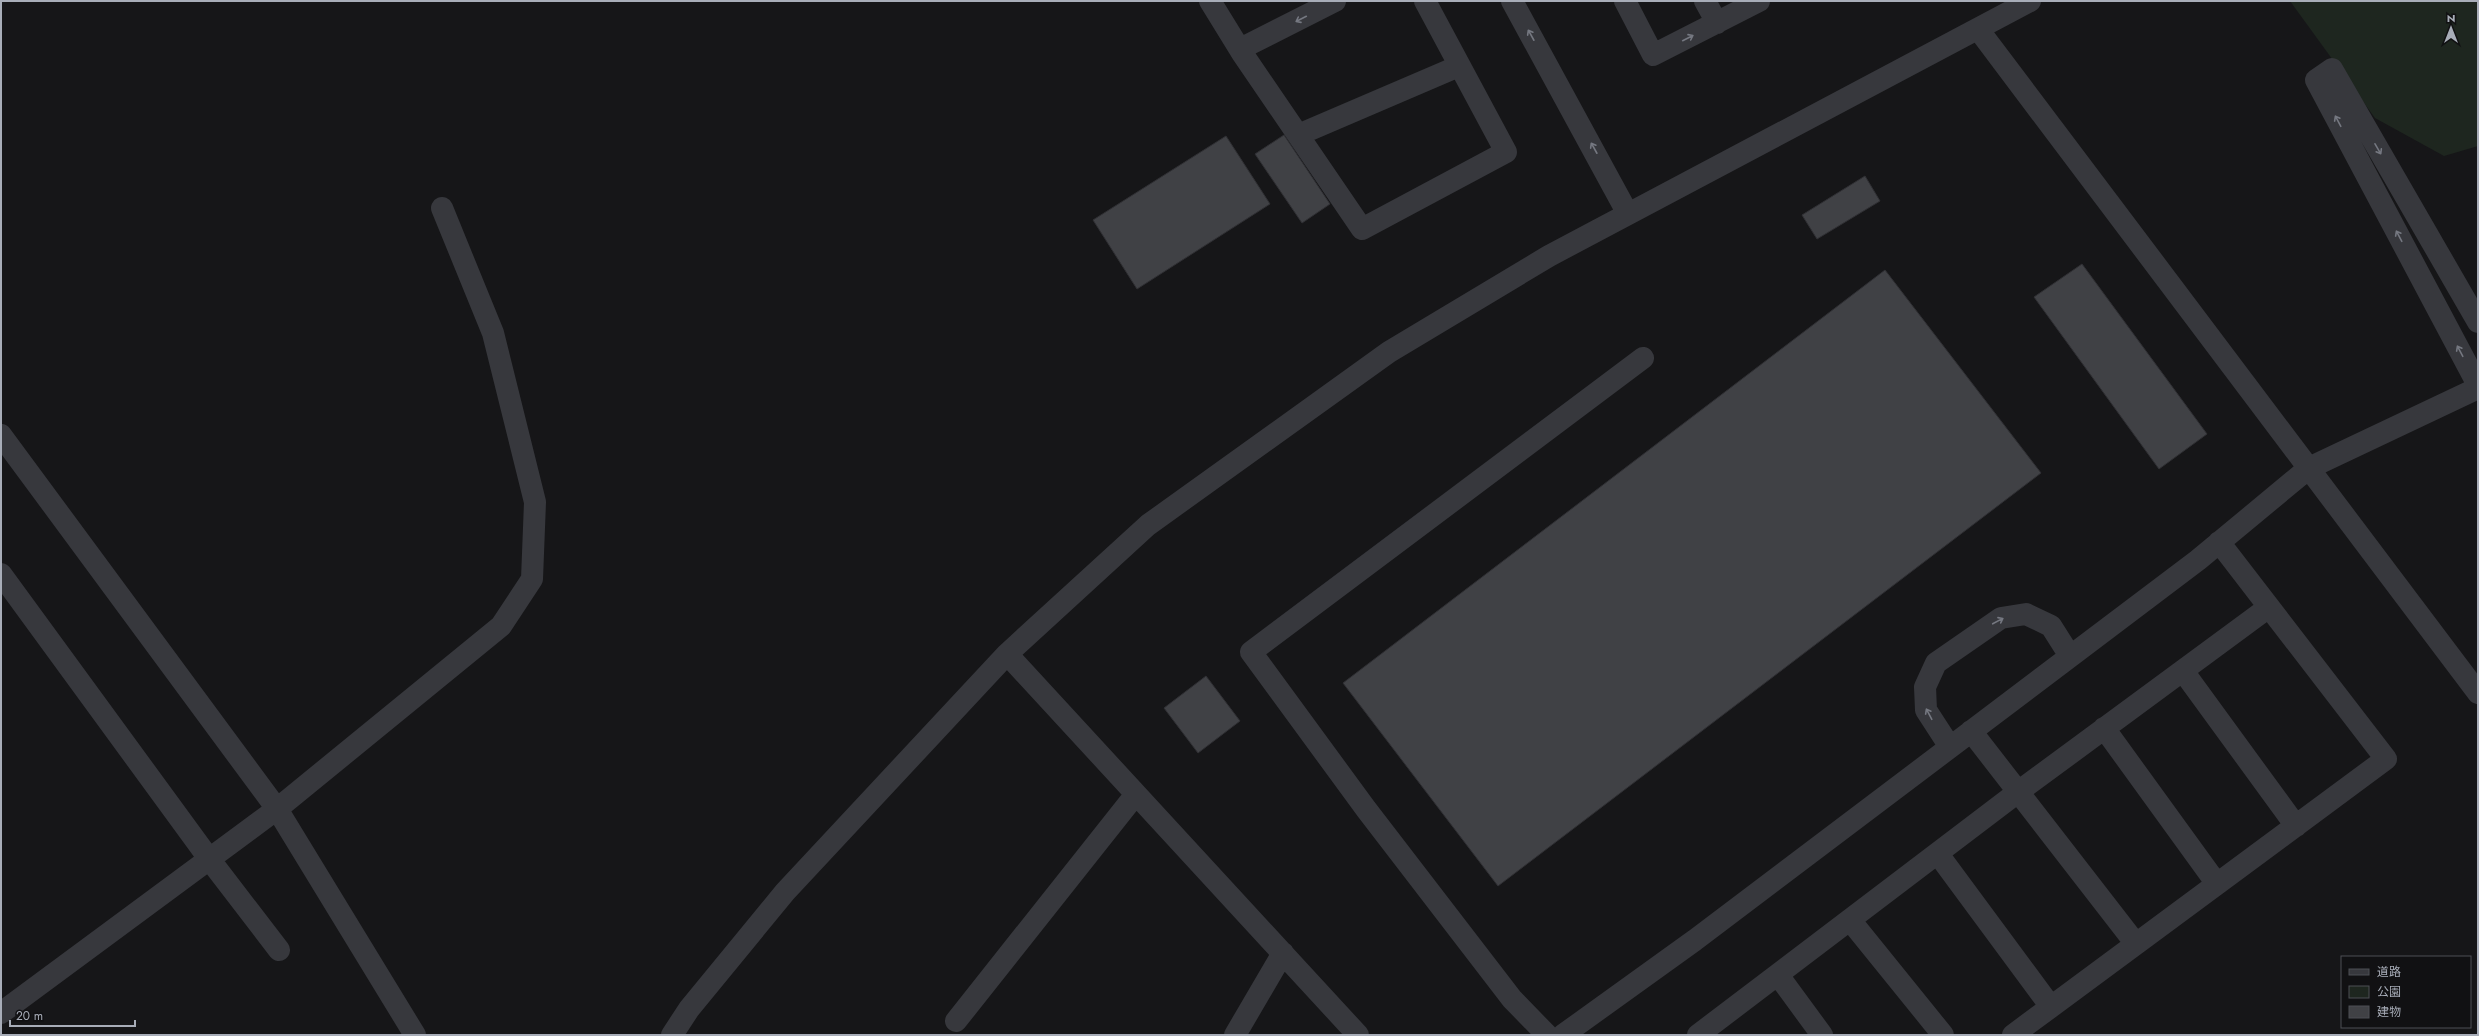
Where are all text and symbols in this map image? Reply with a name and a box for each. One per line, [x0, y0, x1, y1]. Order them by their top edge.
north arrow [2431, 8, 2471, 48]
text: N [2447, 10, 2455, 26]
one-way arrow [1295, 15, 1307, 23]
one-way arrow [1527, 29, 1534, 41]
one-way arrow [1682, 33, 1694, 41]
one-way arrow [2334, 115, 2341, 127]
one-way arrow [1590, 143, 1597, 155]
one-way arrow [2375, 143, 2383, 155]
one-way arrow [2395, 230, 2402, 242]
one-way arrow [2455, 345, 2463, 357]
one-way arrow [1992, 617, 2004, 624]
one-way arrow [1925, 708, 1933, 720]
legend [2341, 956, 2471, 1028]
text: 道路 [2377, 963, 2401, 981]
text: 公園 [2377, 983, 2401, 1001]
scale bar [10, 1002, 135, 1028]
text: 建物 [2377, 1003, 2401, 1021]
text: 20 m [16, 1007, 43, 1025]

